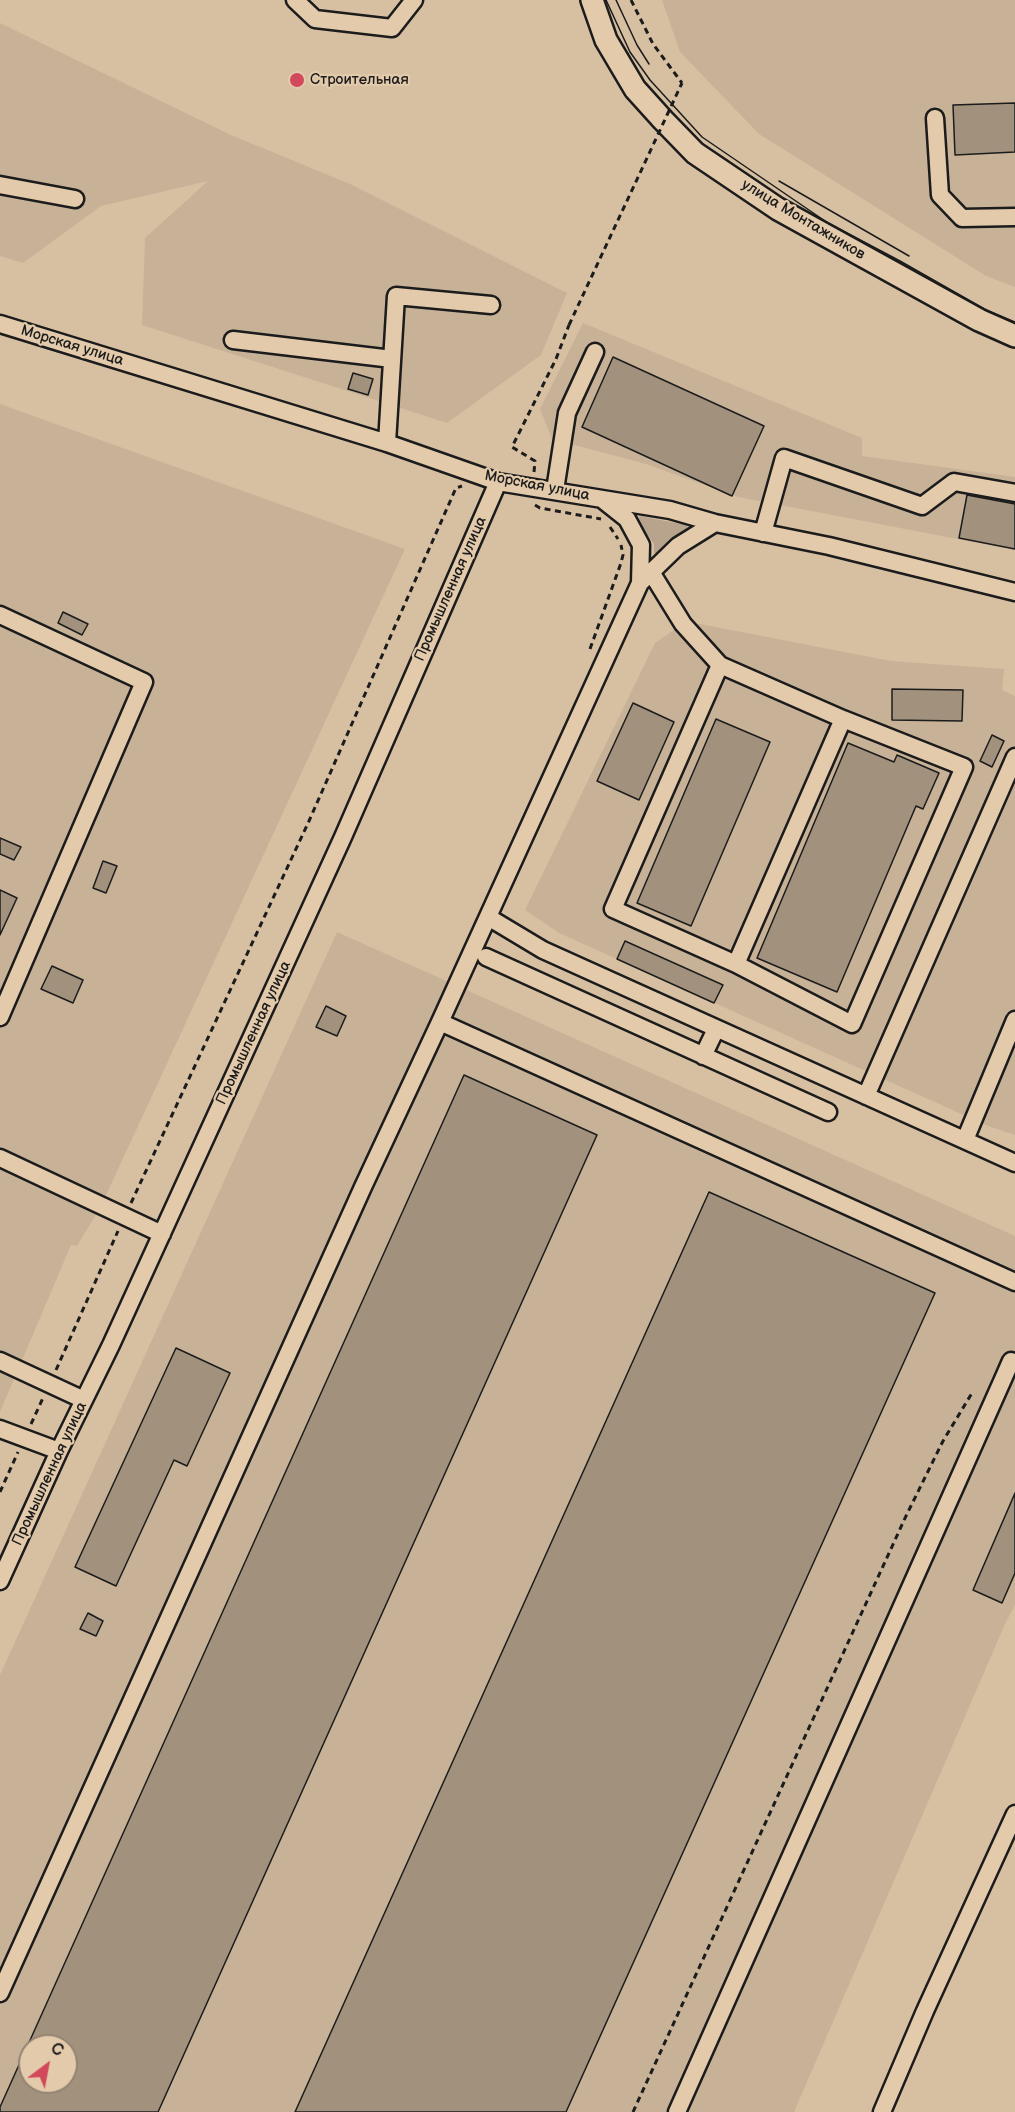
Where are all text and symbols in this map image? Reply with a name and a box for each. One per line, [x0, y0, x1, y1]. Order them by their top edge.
marker: Строительная [288, 71, 306, 89]
place label: Строительная [310, 71, 409, 89]
street label: улица Монтажников [738, 176, 868, 264]
street label: Морская улица [18, 322, 126, 370]
street label: Морская улица [483, 467, 591, 505]
street label: Промышленная улица [411, 514, 491, 664]
street label: Промышленная улица [213, 958, 295, 1108]
street label: Промышленная улица [9, 1399, 91, 1549]
north arrow [18, 2034, 78, 2094]
text: С [47, 2039, 66, 2061]

